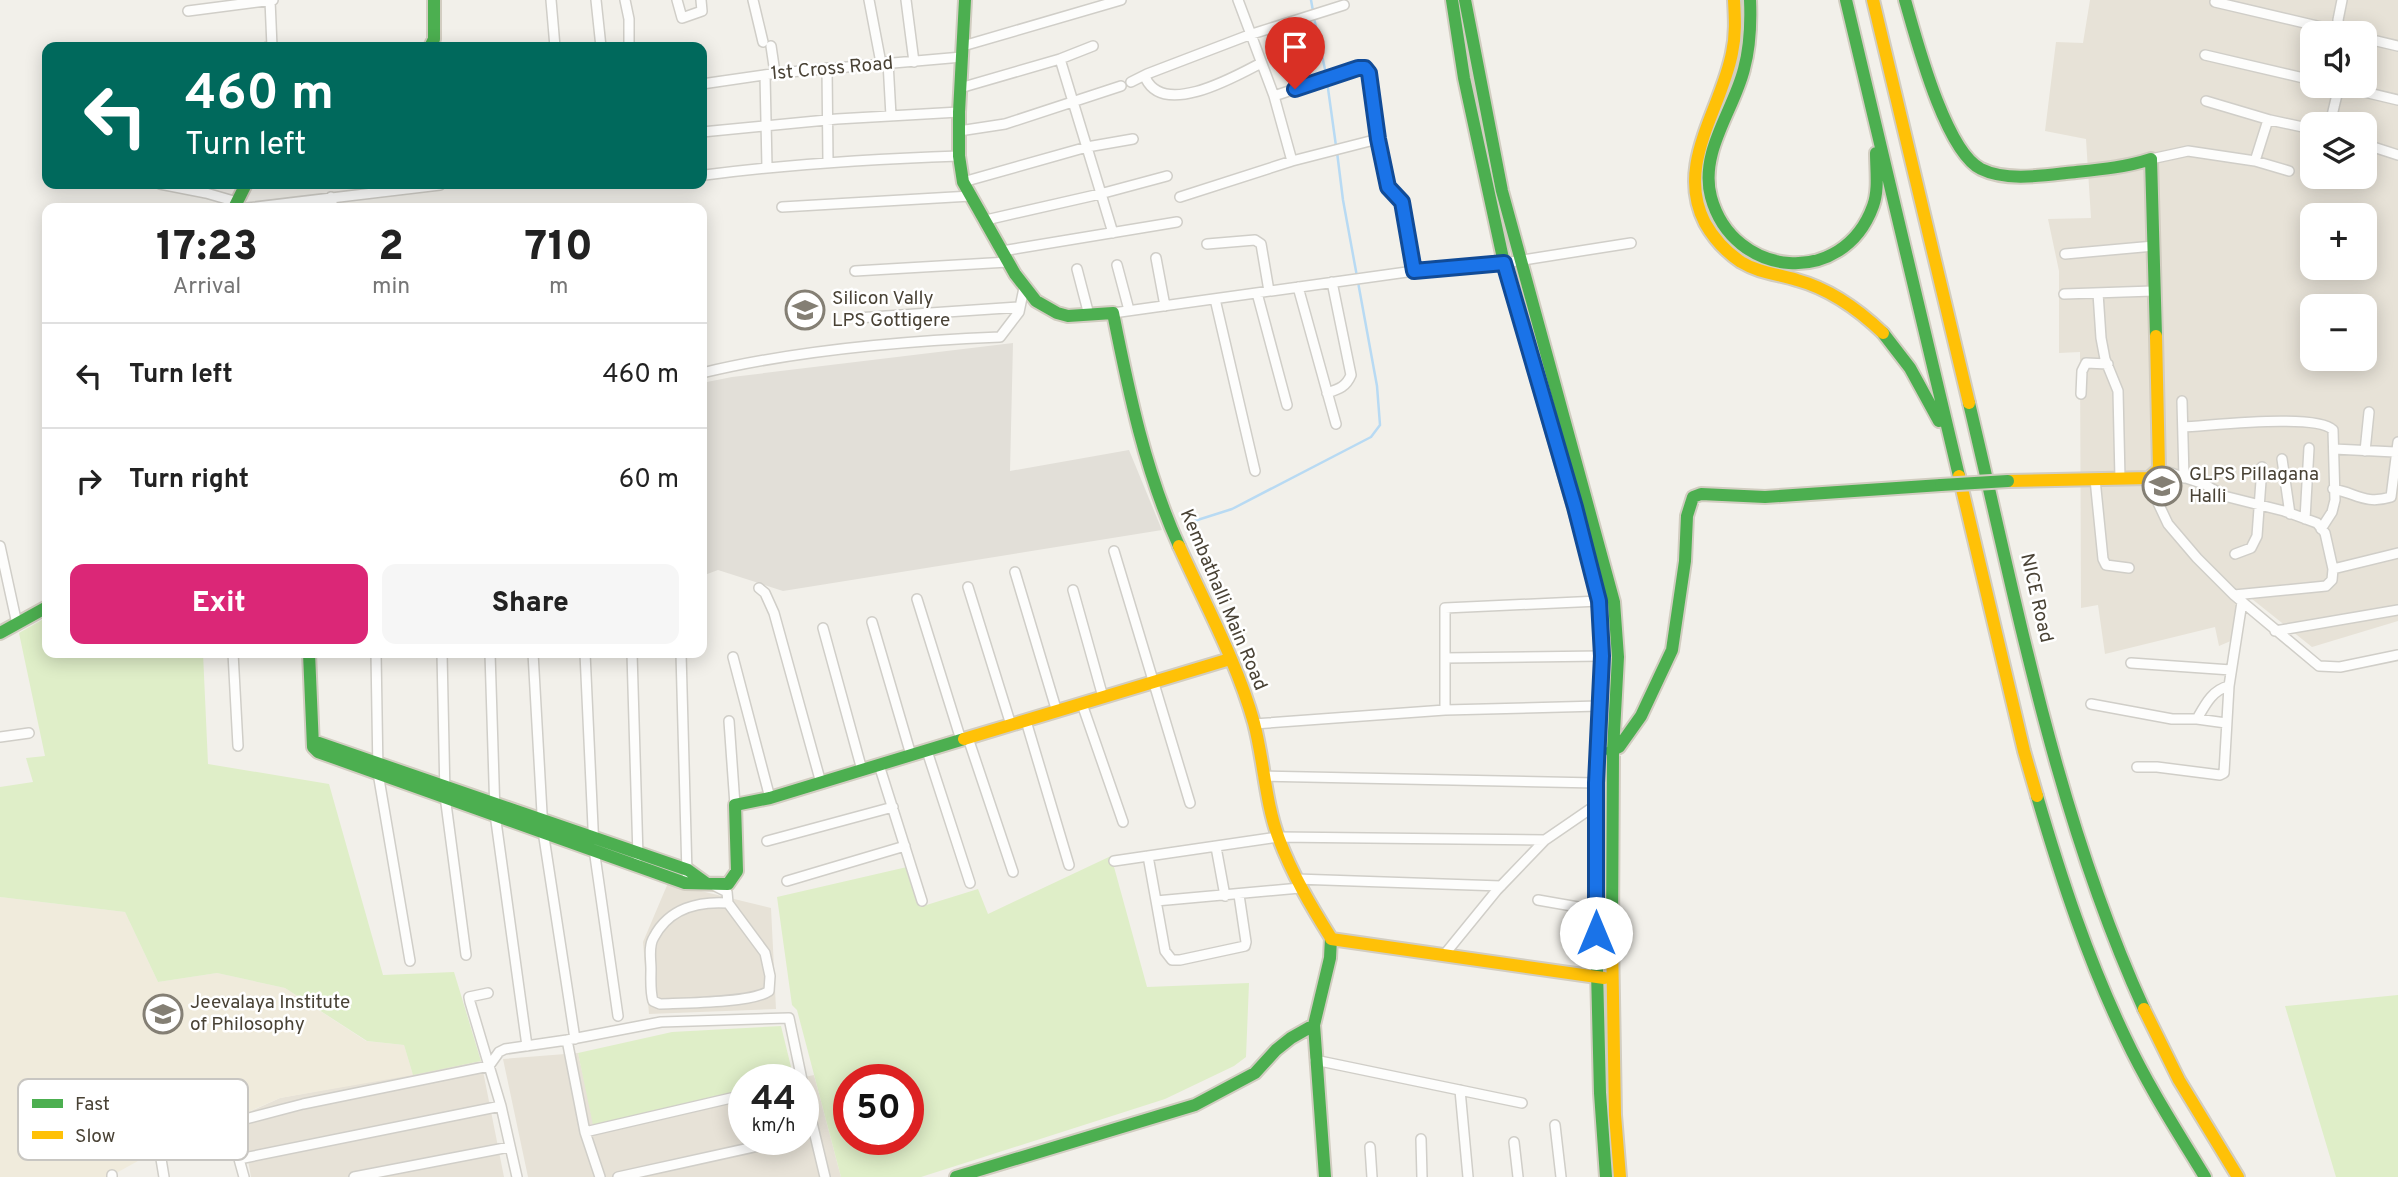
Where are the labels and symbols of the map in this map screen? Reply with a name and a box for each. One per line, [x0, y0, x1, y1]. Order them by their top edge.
pin [1265, 17, 1325, 89]
street label: 1st Cross Road [770, 52, 894, 86]
place label: Silicon Vally LPS Gottigere [832, 287, 950, 333]
school or university icon: Silicon Vally LPS Gottigere [784, 289, 826, 331]
place label: GLPS Pillagana Halli [2189, 463, 2319, 509]
school or university icon: GLPS Pillagana Halli [2141, 465, 2183, 507]
street label: Kembathalli Main Road [1174, 506, 1272, 694]
street label: NICE Road [2014, 551, 2058, 645]
position arrow [1559, 896, 1633, 970]
place label: Jeevalaya Institute of Philosophy [190, 991, 350, 1037]
school or university icon: Jeevalaya Institute of Philosophy [142, 993, 184, 1035]
speed limit sign: 50 [833, 1064, 924, 1155]
legend [18, 1079, 248, 1160]
text: Fast [75, 1093, 110, 1117]
text: Slow [75, 1125, 115, 1149]

